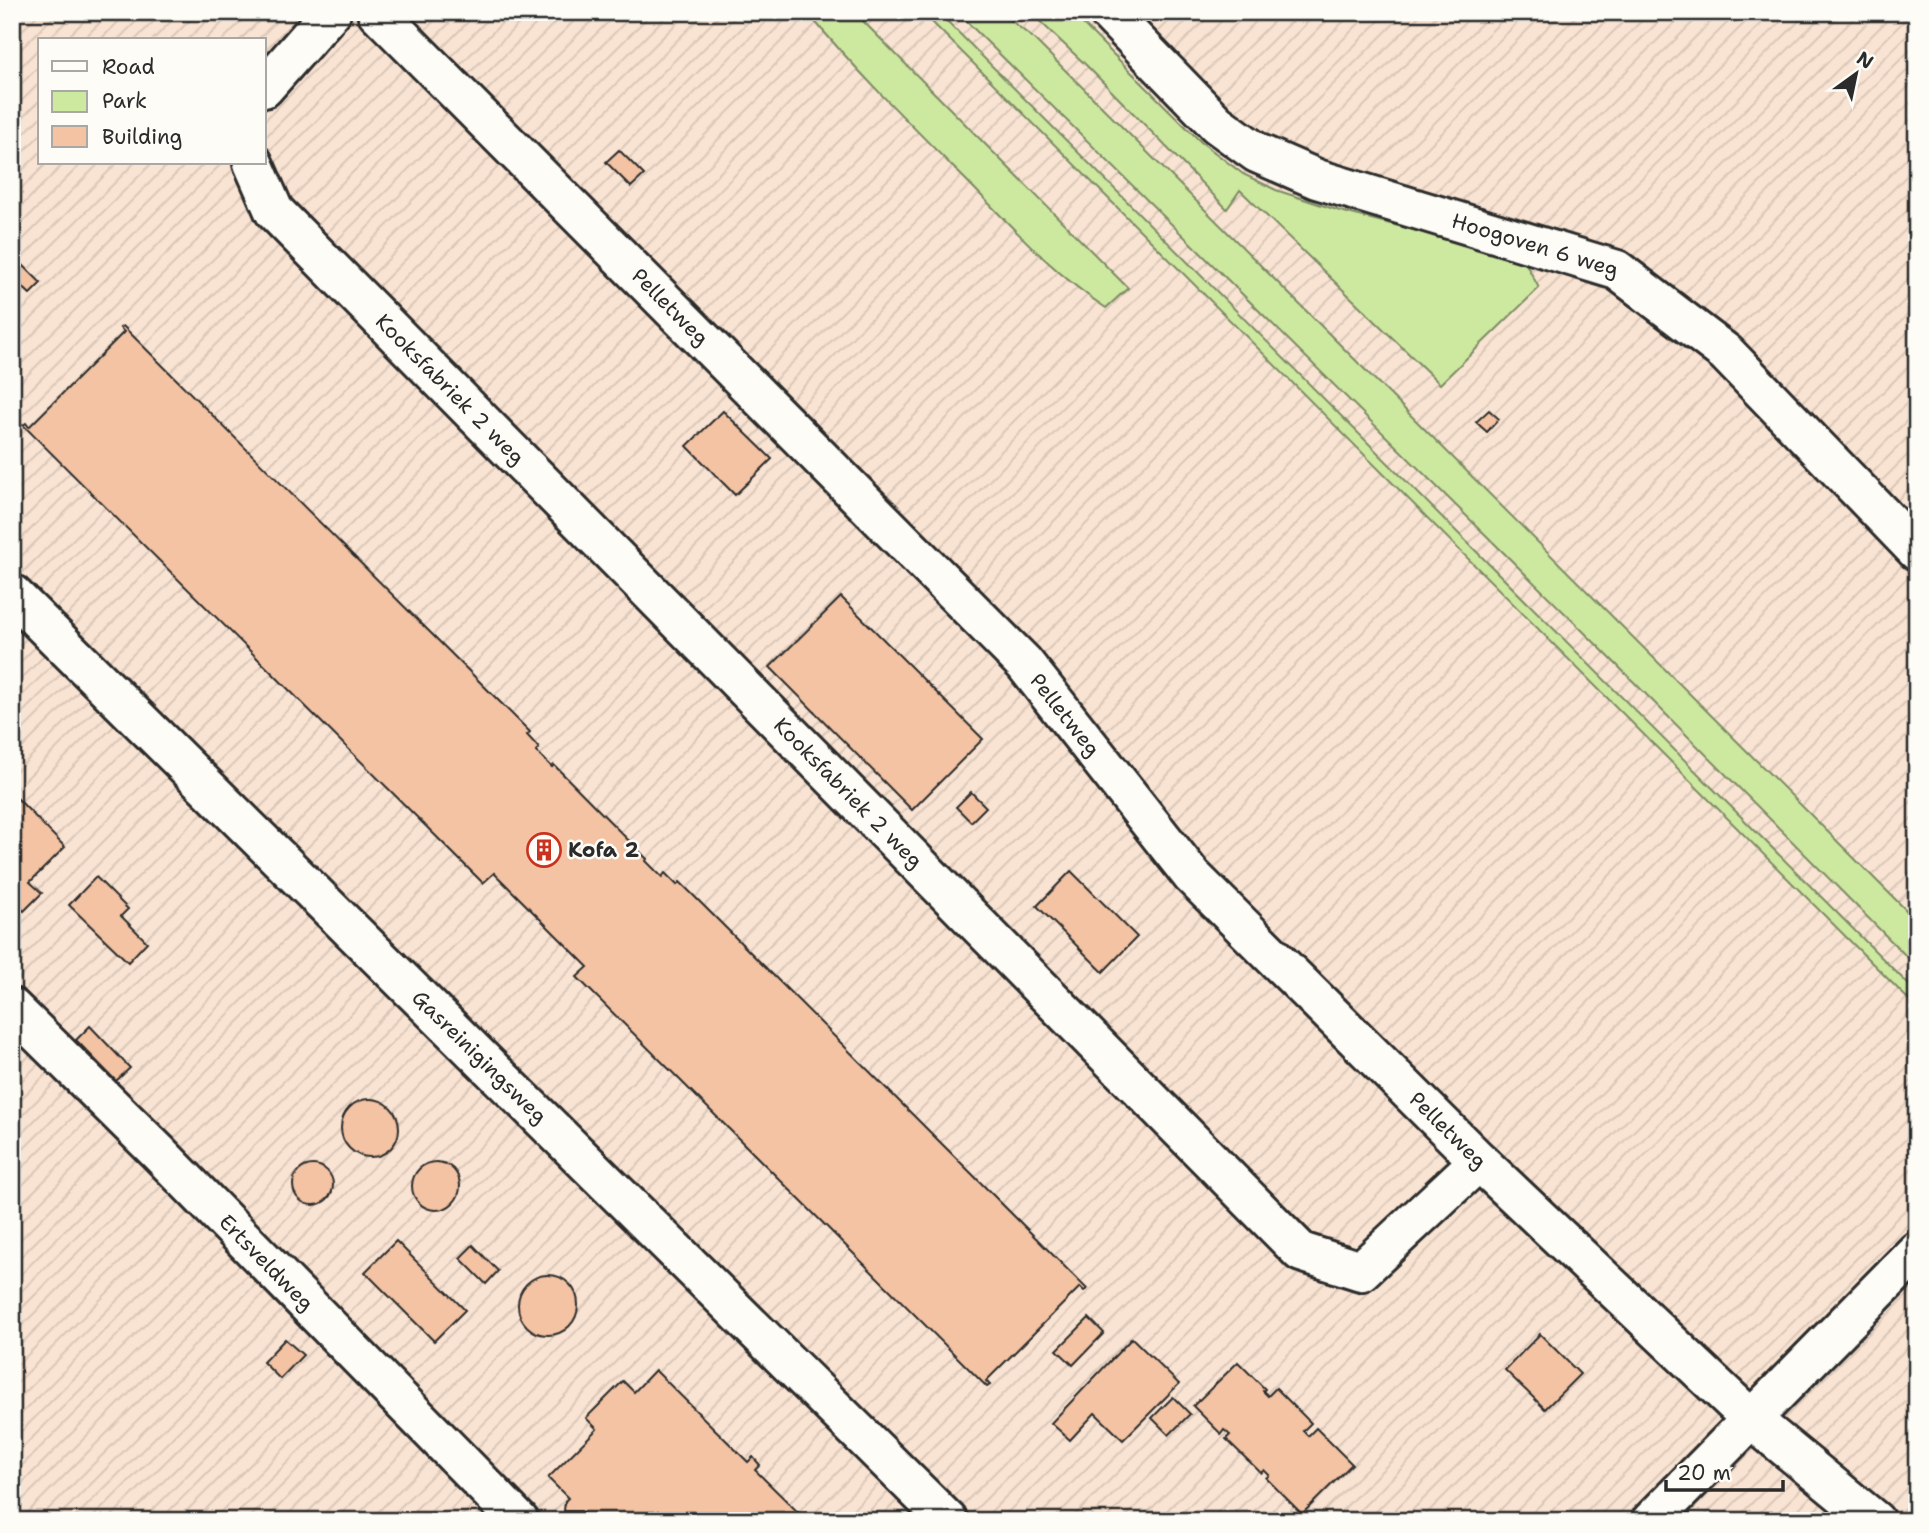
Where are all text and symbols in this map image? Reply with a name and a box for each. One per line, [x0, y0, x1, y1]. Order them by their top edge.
legend [38, 38, 266, 164]
north arrow [1820, 38, 1890, 108]
text: N [1852, 46, 1878, 75]
text: Road [102, 53, 155, 81]
text: Park [102, 87, 147, 115]
text: Building [102, 123, 182, 151]
street label: Hoogoven 6 weg [1448, 207, 1622, 284]
street label: Pelletweg [626, 262, 715, 352]
street label: Kooksfabriek 2 weg [369, 308, 531, 471]
street label: Pelletweg [1023, 668, 1107, 762]
street label: Kooksfabriek 2 weg [767, 711, 929, 875]
building icon: Kofa 2 [525, 831, 563, 869]
place label: Kofa 2 [568, 836, 639, 864]
street label: Gasreinigingsweg [406, 984, 553, 1130]
street label: Pelletweg [1403, 1086, 1493, 1175]
street label: Ertsveldweg [213, 1208, 320, 1317]
scale bar [1666, 1449, 1784, 1493]
text: 20 m [1677, 1459, 1731, 1487]

